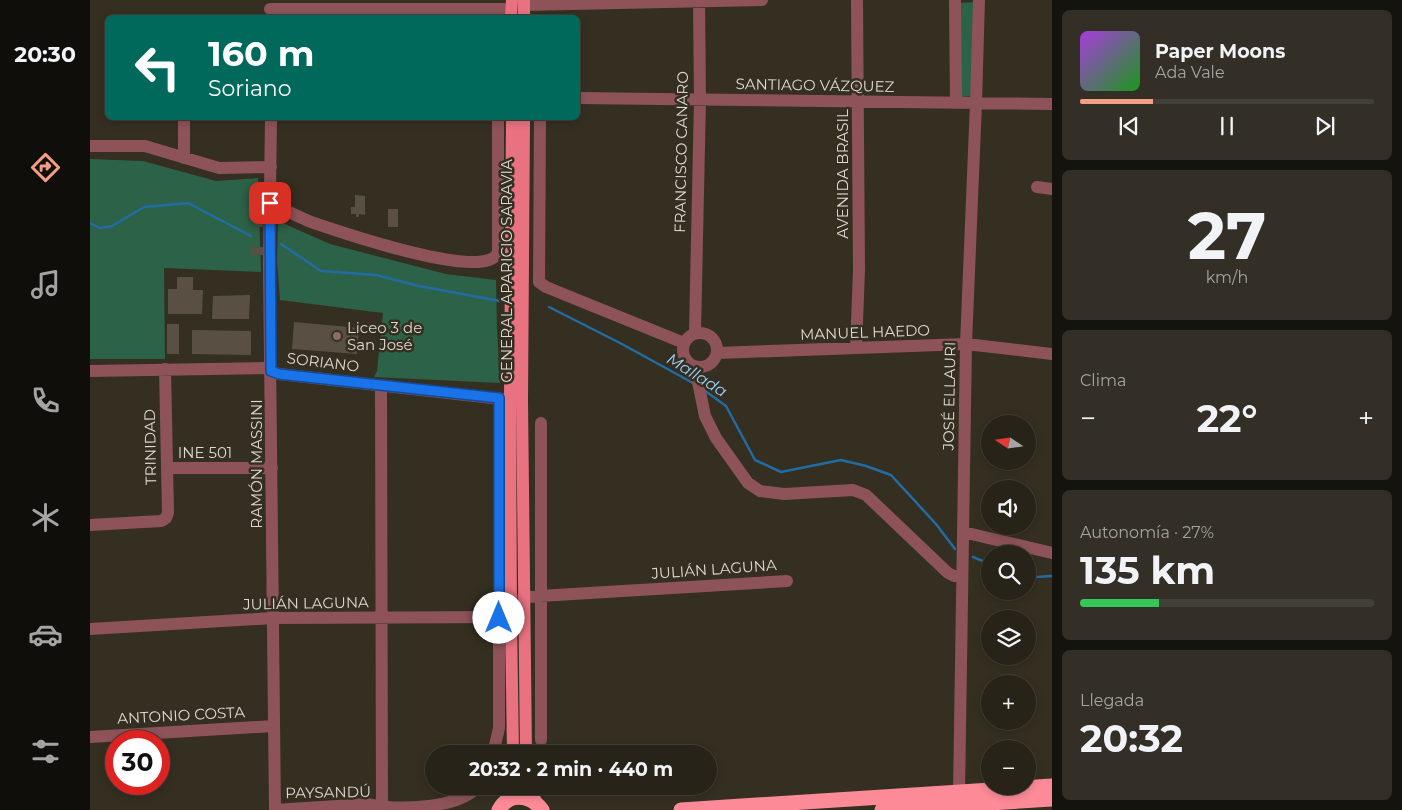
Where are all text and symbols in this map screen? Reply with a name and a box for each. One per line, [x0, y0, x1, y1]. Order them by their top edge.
text: 160 m [208, 32, 314, 75]
icon: left [125, 35, 190, 100]
text: Paper Moons [1155, 40, 1285, 63]
text: 20:30 [14, 41, 76, 68]
text: Ada Vale [1155, 63, 1225, 82]
street label: FRANCISCO CANARO [670, 71, 692, 233]
street label: SANTIAGO VÁZQUEZ [736, 74, 895, 96]
text: Soriano [208, 75, 292, 102]
street label: AVENIDA BRASIL [833, 109, 852, 239]
icon: previous [1115, 112, 1143, 140]
icon: pause [1213, 112, 1241, 140]
icon: next [1311, 112, 1339, 140]
icon: directions [28, 150, 63, 185]
street label: GENERAL APARICIO SARAVIA [497, 159, 516, 383]
pin [249, 182, 291, 224]
icon: arrive [256, 189, 284, 217]
text: 27 [1188, 196, 1266, 275]
icon: music [28, 267, 63, 302]
text: km/h [1206, 268, 1248, 287]
place label: Liceo 3 de San José [347, 318, 422, 354]
street label: MANUEL HAEDO [800, 320, 930, 344]
marker: Liceo 3 de San José [331, 330, 343, 342]
street label: JOSÉ ELLAURI [939, 341, 959, 452]
street label: SORIANO [286, 348, 360, 376]
water label: Mallada [663, 349, 731, 401]
text: Clima [1080, 371, 1126, 390]
icon: phone [28, 383, 63, 418]
text: 22° [1197, 395, 1257, 442]
street label: RAMÓN MASSINI [247, 399, 266, 529]
text: − [1080, 401, 1096, 435]
text: + [1358, 401, 1374, 435]
street label: TRINIDAD [140, 409, 160, 485]
north arrow [981, 415, 1036, 470]
map controls [981, 415, 1036, 795]
street label: INE 501 [178, 443, 232, 462]
button: sound [981, 480, 1036, 535]
icon: climate [28, 500, 63, 535]
text: Autonomía · 27% [1080, 523, 1214, 542]
button: search [981, 545, 1036, 600]
text: 135 km [1080, 547, 1215, 594]
street label: JULIÁN LAGUNA [650, 555, 778, 583]
position arrow [472, 591, 524, 643]
street label: JULIÁN LAGUNA [242, 592, 369, 614]
button: layers [981, 610, 1036, 665]
icon: car [28, 617, 63, 652]
button: + [981, 675, 1036, 730]
text: Llegada [1080, 691, 1144, 710]
street label: ANTONIO COSTA [117, 702, 246, 728]
text: 20:32 [1080, 715, 1183, 762]
speed limit sign: 30 [105, 730, 170, 795]
icon: filters [28, 734, 63, 769]
button: − [981, 740, 1036, 795]
text: 20:32 · 2 min · 440 m [469, 758, 673, 781]
street label: PAYSANDÚ [285, 782, 371, 802]

